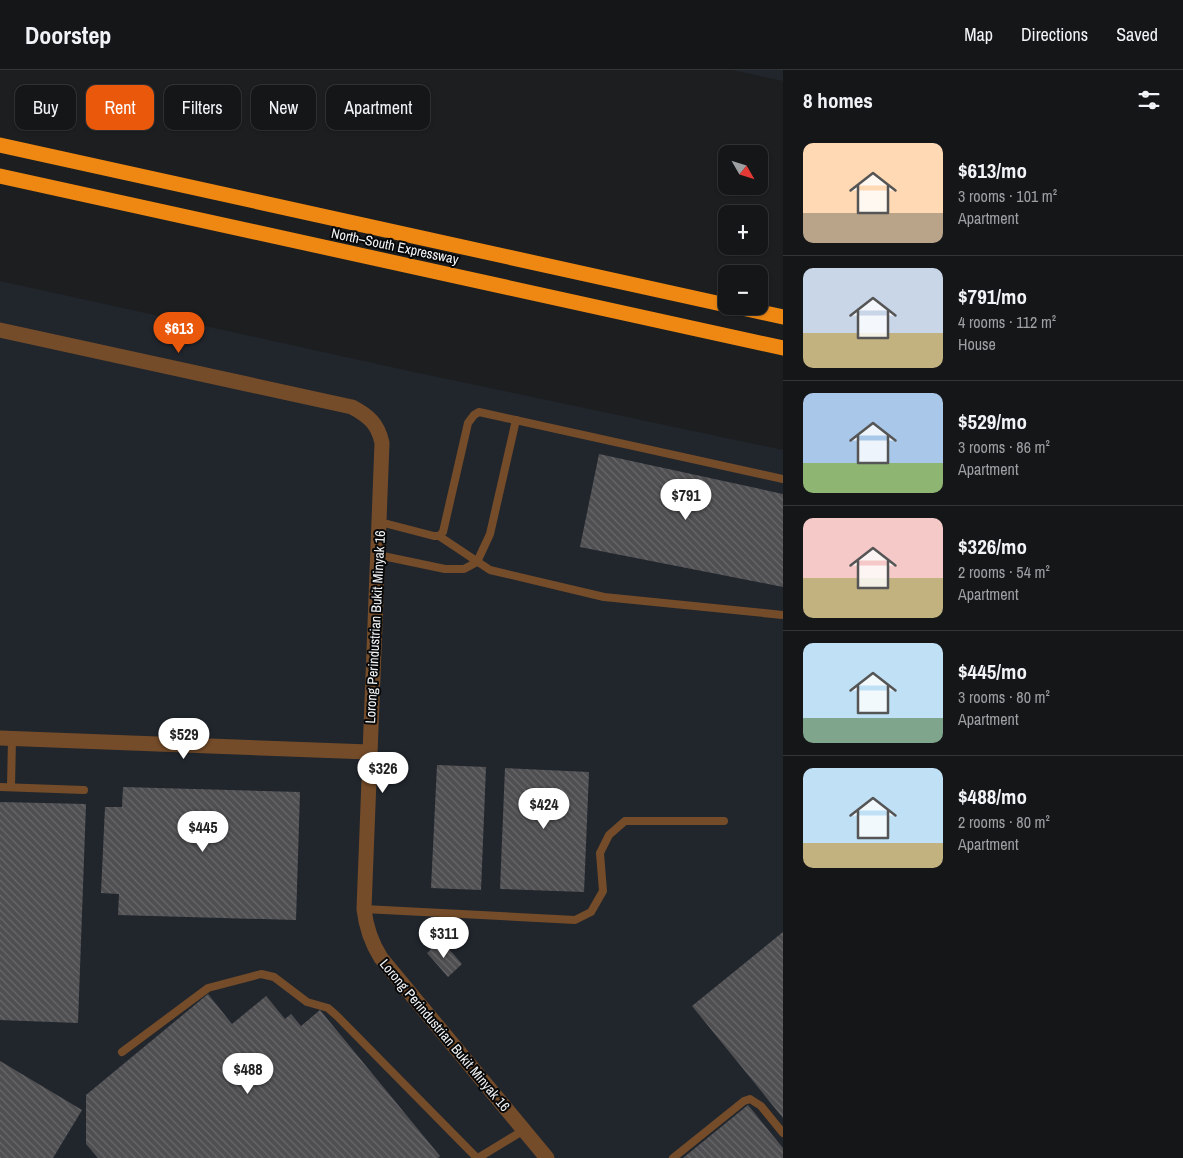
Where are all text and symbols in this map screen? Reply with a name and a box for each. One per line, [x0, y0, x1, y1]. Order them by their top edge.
text: Doorstep [25, 19, 111, 51]
text: Map [964, 22, 993, 47]
text: Directions [1021, 22, 1088, 47]
text: Saved [1116, 22, 1158, 47]
chip: Buy [15, 85, 76, 130]
chip: Rent [86, 85, 154, 130]
chip: Filters [164, 85, 241, 130]
chip: New [251, 85, 316, 130]
chip: Apartment [326, 85, 430, 130]
text: 8 homes [803, 86, 873, 115]
icon: filters [1135, 86, 1163, 114]
north arrow [718, 145, 768, 195]
map controls [718, 145, 768, 315]
text: $613/mo [958, 156, 1027, 185]
icon: home [843, 163, 903, 223]
text: 3 rooms · 101 m² [958, 185, 1057, 207]
button: + [718, 205, 768, 255]
text: Apartment [958, 207, 1019, 229]
street label: North–South Expressway [330, 224, 460, 268]
button: − [718, 265, 768, 315]
text: $791/mo [958, 282, 1027, 311]
icon: home [843, 288, 903, 348]
text: 4 rooms · 112 m² [958, 311, 1056, 333]
pin: $613 [149, 312, 209, 354]
text: $613 [164, 317, 194, 339]
text: House [958, 333, 996, 355]
text: $529/mo [958, 407, 1027, 436]
icon: home [843, 413, 903, 473]
text: 3 rooms · 86 m² [958, 436, 1050, 458]
text: Apartment [958, 458, 1019, 480]
pin: $791 [656, 478, 716, 521]
text: $791 [671, 484, 701, 506]
street label: Lorong Perindustrian Bukit Minyak 16 [361, 530, 389, 724]
text: $326/mo [958, 532, 1027, 561]
icon: home [843, 538, 903, 598]
text: 2 rooms · 54 m² [958, 561, 1050, 583]
text: Apartment [958, 583, 1019, 605]
text: $445/mo [958, 657, 1027, 686]
icon: home [843, 663, 903, 723]
text: 3 rooms · 80 m² [958, 686, 1050, 708]
text: Apartment [958, 708, 1019, 730]
pin: $529 [154, 718, 214, 760]
text: $529 [169, 723, 199, 745]
pin: $326 [353, 752, 413, 794]
text: $326 [368, 757, 398, 779]
text: $488/mo [958, 782, 1027, 811]
pin: $424 [514, 788, 574, 830]
icon: home [843, 788, 903, 848]
text: $424 [529, 793, 559, 815]
pin: $445 [173, 810, 233, 853]
text: 2 rooms · 80 m² [958, 811, 1050, 833]
text: $445 [188, 816, 218, 838]
text: Apartment [958, 833, 1019, 855]
pin: $311 [414, 916, 474, 959]
text: $311 [430, 922, 458, 944]
street label: Lorong Perindustrian Bukit Minyak 16 [376, 955, 514, 1115]
pin: $488 [218, 1052, 278, 1095]
text: $488 [233, 1058, 263, 1080]

